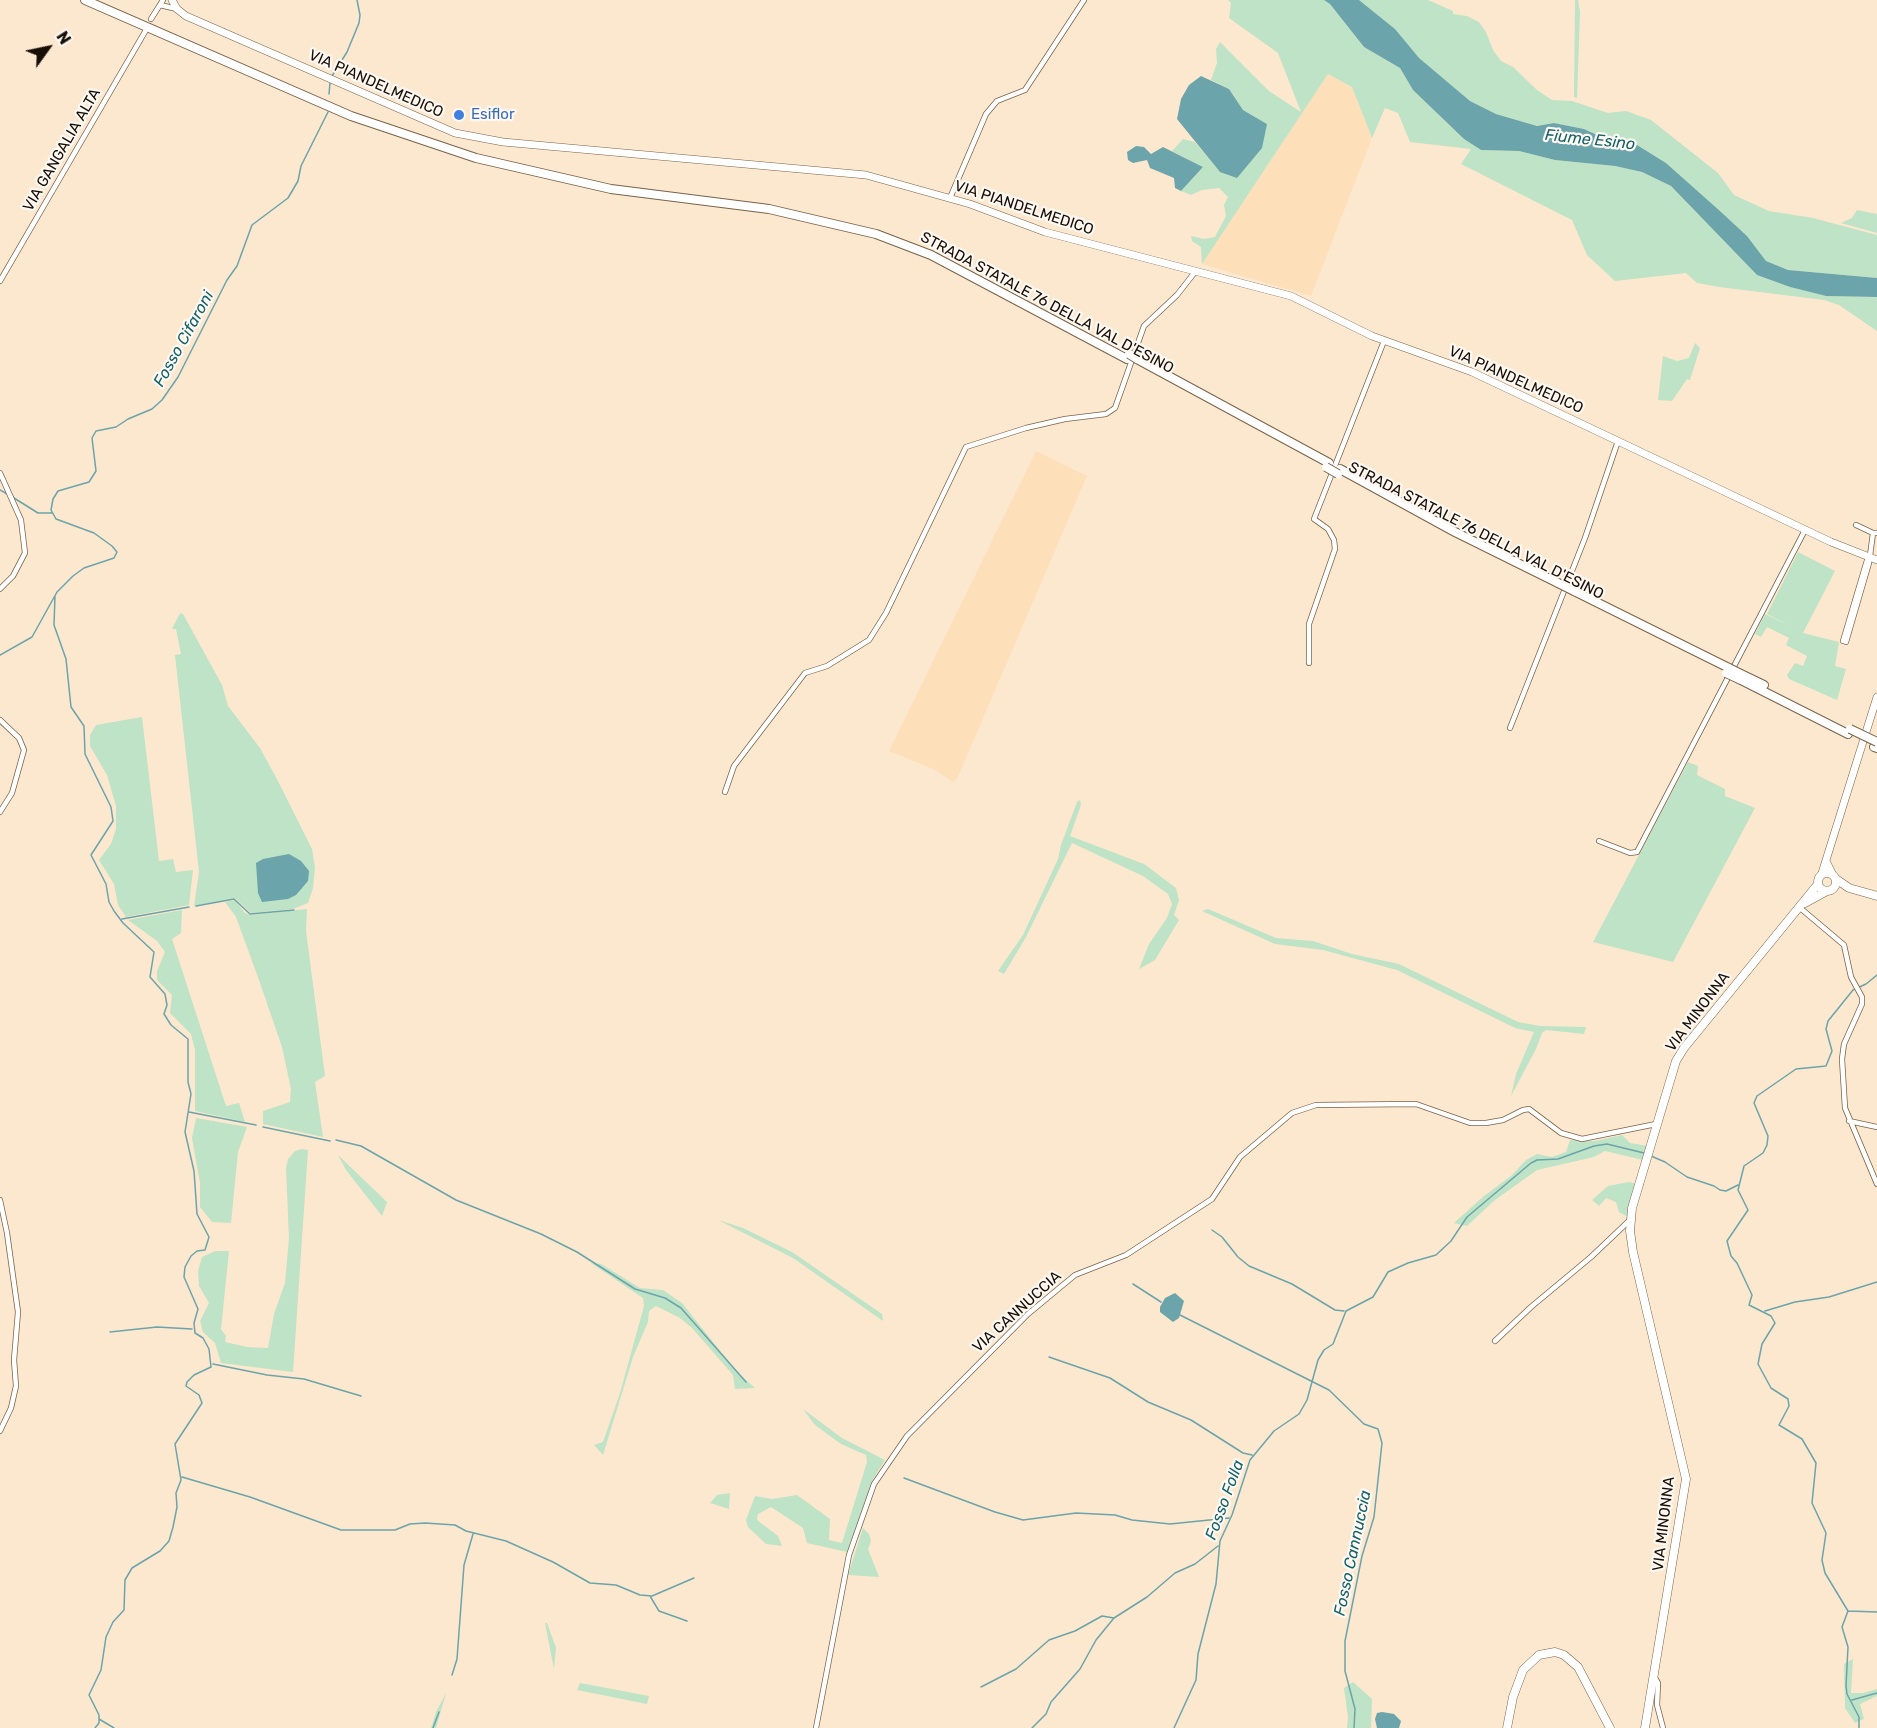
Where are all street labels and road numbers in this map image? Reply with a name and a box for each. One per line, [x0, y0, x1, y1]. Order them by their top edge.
street label: VIA PIANDELMEDICO [306, 46, 446, 122]
street label: VIA GANGALIA ALTA [20, 85, 104, 215]
street label: VIA PIANDELMEDICO [952, 177, 1096, 239]
street label: STRADA STATALE 76 DELLA VAL D'ESINO [917, 228, 1177, 378]
street label: VIA PIANDELMEDICO [1446, 342, 1586, 418]
street label: STRADA STATALE 76 DELLA VAL D'ESINO [1345, 458, 1607, 604]
street label: VIA MINONNA [1662, 969, 1734, 1055]
street label: VIA CANNUCCIA [969, 1267, 1065, 1357]
street label: VIA MINONNA [1649, 1476, 1679, 1572]

